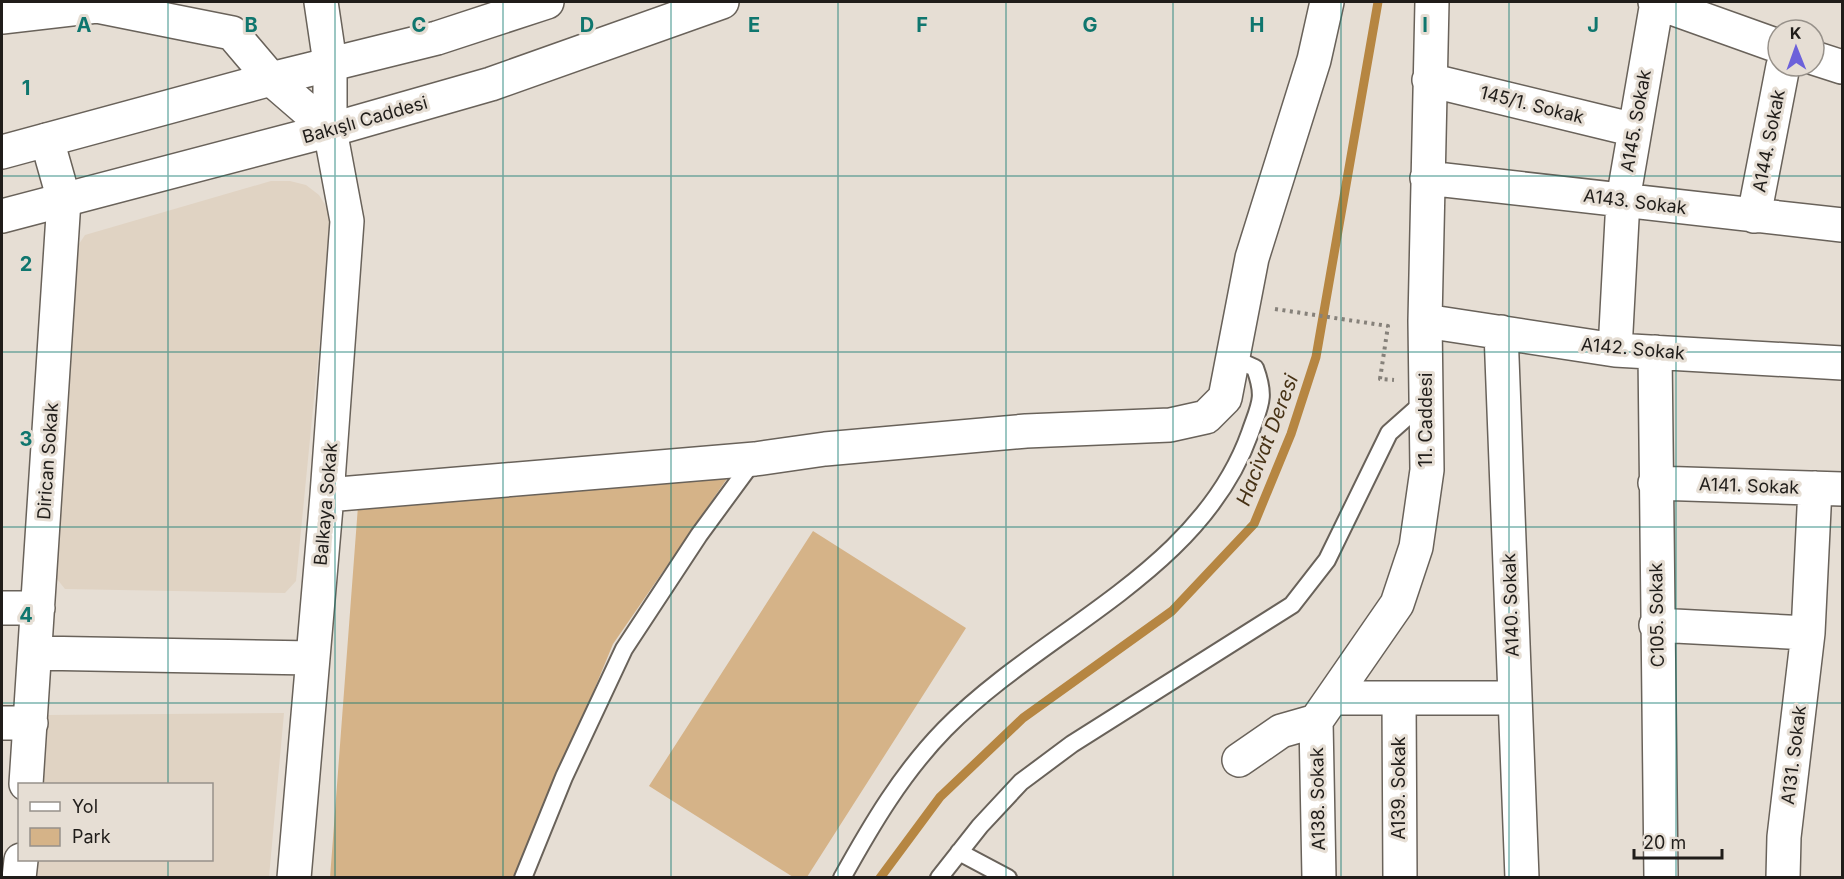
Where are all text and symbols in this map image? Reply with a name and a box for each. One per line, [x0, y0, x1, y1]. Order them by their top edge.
text: A [77, 13, 92, 37]
text: B [244, 13, 258, 37]
text: C [412, 13, 426, 37]
text: D [580, 13, 594, 37]
text: E [748, 13, 760, 37]
text: F [916, 13, 928, 37]
text: G [1082, 13, 1098, 37]
text: H [1250, 13, 1264, 37]
text: I [1422, 13, 1428, 37]
text: J [1587, 13, 1599, 37]
north arrow [1766, 18, 1826, 78]
text: K [1790, 23, 1802, 43]
street label: A145. Sokak [1616, 68, 1655, 174]
text: 1 [22, 76, 30, 100]
street label: 145/1. Sokak [1478, 81, 1586, 128]
street label: A144. Sokak [1748, 88, 1789, 194]
street label: Bakışlı Caddesi [300, 92, 430, 147]
street label: A143. Sokak [1582, 185, 1688, 218]
text: 2 [20, 252, 32, 276]
street label: A142. Sokak [1580, 334, 1686, 364]
water label: Hacivat Deresi [1231, 370, 1303, 509]
street label: 11. Caddesi [1415, 373, 1436, 467]
street label: Dirican Sokak [33, 402, 62, 520]
text: 3 [20, 427, 32, 451]
street label: Balkaya Sokak [310, 441, 341, 566]
street label: A141. Sokak [1699, 473, 1800, 498]
street label: A140. Sokak [1498, 553, 1523, 657]
street label: C105. Sokak [1645, 562, 1668, 668]
text: 4 [19, 603, 33, 627]
street label: A131. Sokak [1777, 704, 1810, 806]
street label: A139. Sokak [1388, 736, 1409, 840]
street label: A138. Sokak [1306, 747, 1329, 851]
legend [18, 783, 213, 861]
text: Yol [72, 796, 98, 817]
scale bar [1634, 822, 1722, 860]
text: Park [72, 826, 111, 847]
text: 20 m [1643, 832, 1686, 853]

